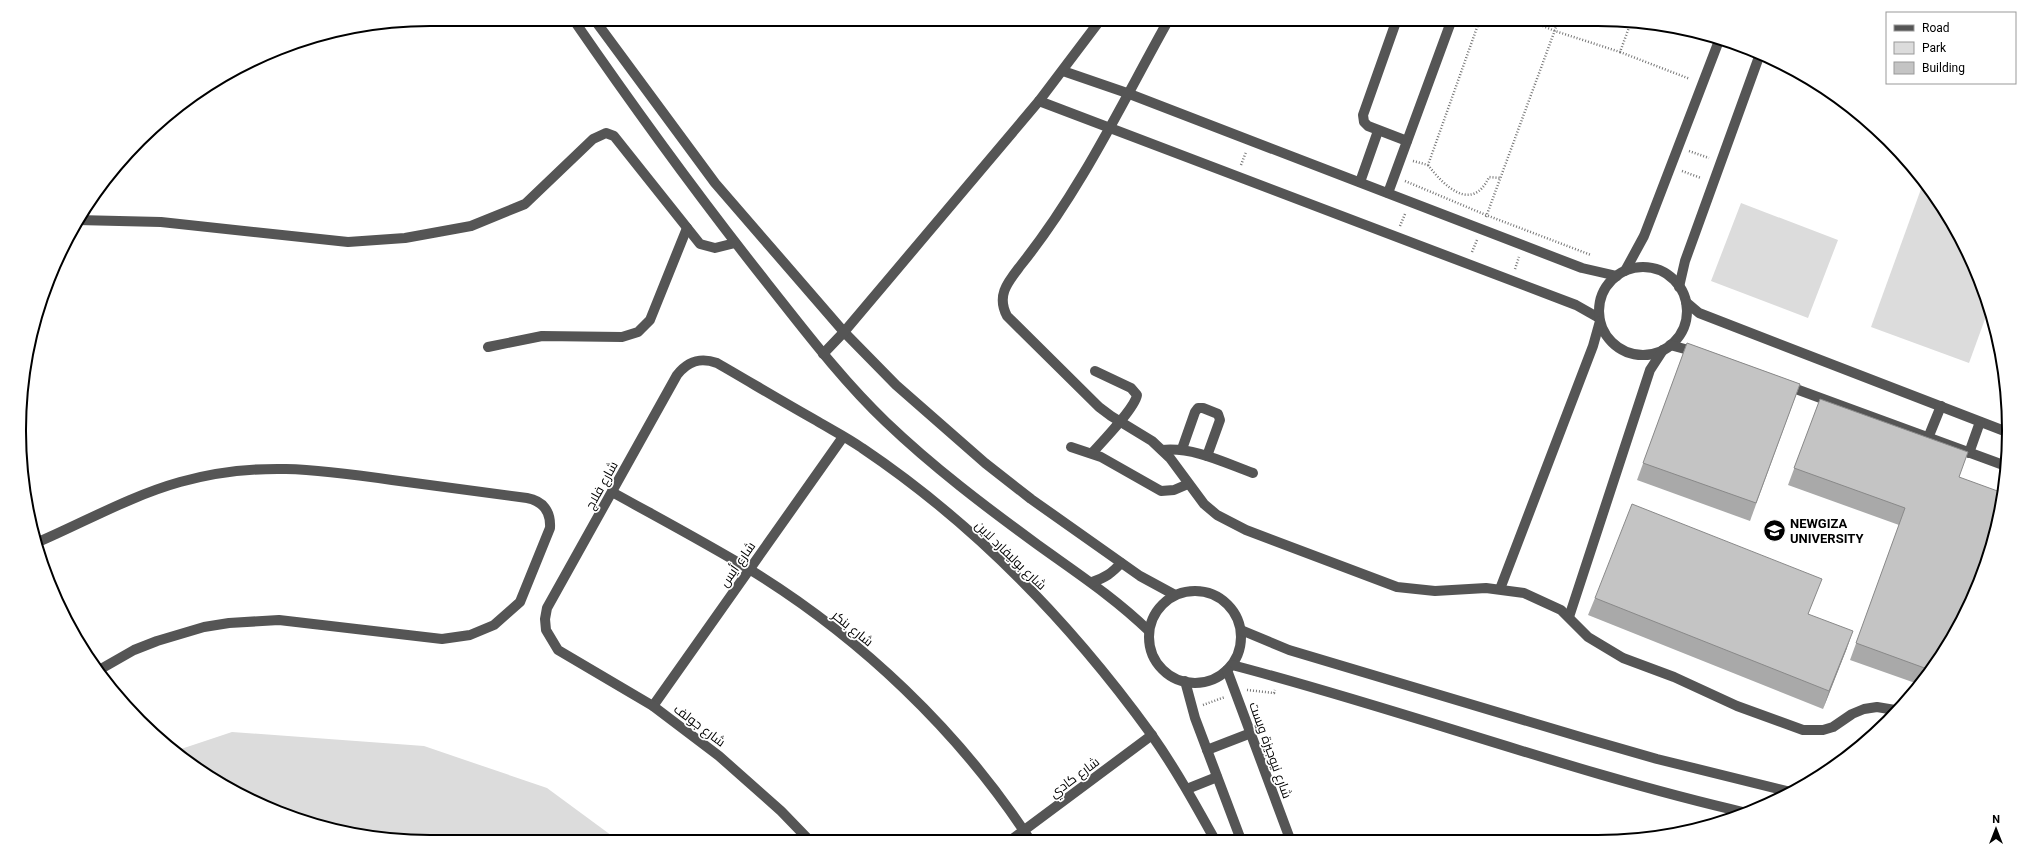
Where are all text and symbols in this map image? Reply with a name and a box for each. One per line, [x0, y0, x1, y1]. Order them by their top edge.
legend [1886, 12, 2016, 84]
text: Road [1922, 21, 1950, 35]
text: Park [1922, 41, 1947, 55]
text: Building [1922, 61, 1965, 75]
street label: شارع فلاج [582, 459, 622, 512]
place label: NEWGIZA UNIVERSITY [1790, 516, 1864, 546]
school or university icon: NEWGIZA UNIVERSITY [1761, 517, 1787, 543]
street label: شارع بوليفارد لاين [971, 518, 1049, 594]
street label: شارع أيس [716, 538, 759, 590]
street label: شارع بنكر [828, 607, 876, 650]
street label: شارع نيوجيزة ويست [1245, 700, 1295, 801]
street label: شارع جولف [670, 701, 728, 750]
street label: شارع كادي [1047, 754, 1104, 803]
north arrow [1976, 809, 2016, 849]
text: N [1992, 813, 2000, 826]

